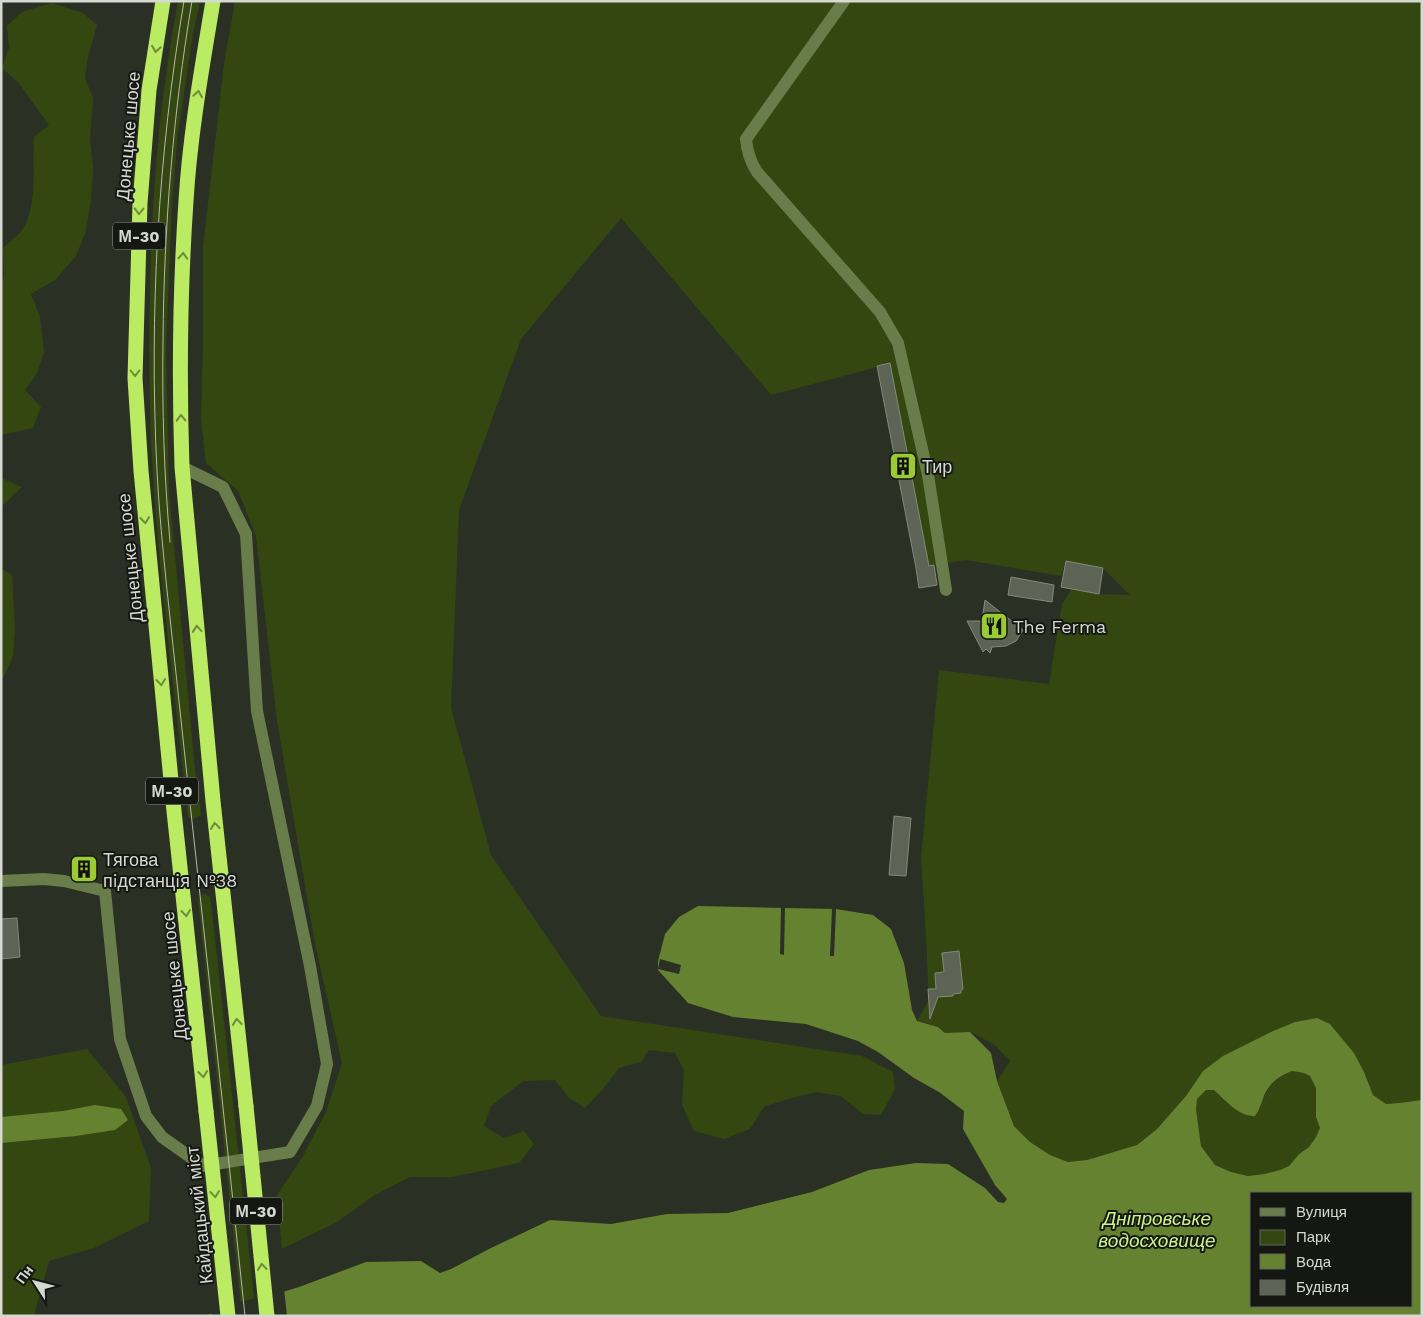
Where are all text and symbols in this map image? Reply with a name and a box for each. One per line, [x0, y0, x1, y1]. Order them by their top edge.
one-way arrow [151, 45, 161, 54]
street label: Донецьке шосе [112, 70, 144, 202]
one-way arrow [192, 90, 202, 98]
one-way arrow [134, 207, 145, 215]
road number: М-30 [113, 222, 165, 250]
one-way arrow [177, 251, 188, 259]
one-way arrow [130, 370, 141, 378]
one-way arrow [176, 414, 186, 422]
building icon: Тир [888, 451, 918, 481]
place label: Тир [922, 456, 952, 477]
street label: Донецьке шосе [113, 492, 147, 624]
one-way arrow [140, 516, 151, 524]
restaurant icon: The Ferma [979, 611, 1009, 641]
place label: The Ferma [1013, 616, 1106, 637]
one-way arrow [192, 625, 203, 633]
one-way arrow [156, 678, 167, 686]
road number: М-30 [146, 778, 198, 804]
one-way arrow [210, 822, 221, 830]
place label: Тягова пiдстанцiя №38 [103, 849, 237, 891]
building icon: Тягова пiдстанцiя №38 [69, 854, 99, 884]
one-way arrow [180, 909, 191, 917]
street label: Донецьке шосе [157, 910, 191, 1042]
one-way arrow [232, 1018, 243, 1026]
one-way arrow [197, 1071, 208, 1079]
street label: Кайдацький міст [181, 1145, 217, 1285]
one-way arrow [209, 1191, 220, 1199]
legend [1250, 1192, 1413, 1307]
road number: М-30 [230, 1198, 282, 1224]
text: Вулиця [1296, 1203, 1347, 1221]
water label: Дніпровське водосховище [1098, 1207, 1216, 1252]
text: Парк [1296, 1228, 1330, 1246]
text: Вода [1296, 1253, 1332, 1271]
north arrow [10, 1257, 60, 1307]
text: Пн [13, 1262, 36, 1287]
one-way arrow [257, 1263, 268, 1271]
text: Будівля [1296, 1278, 1349, 1296]

